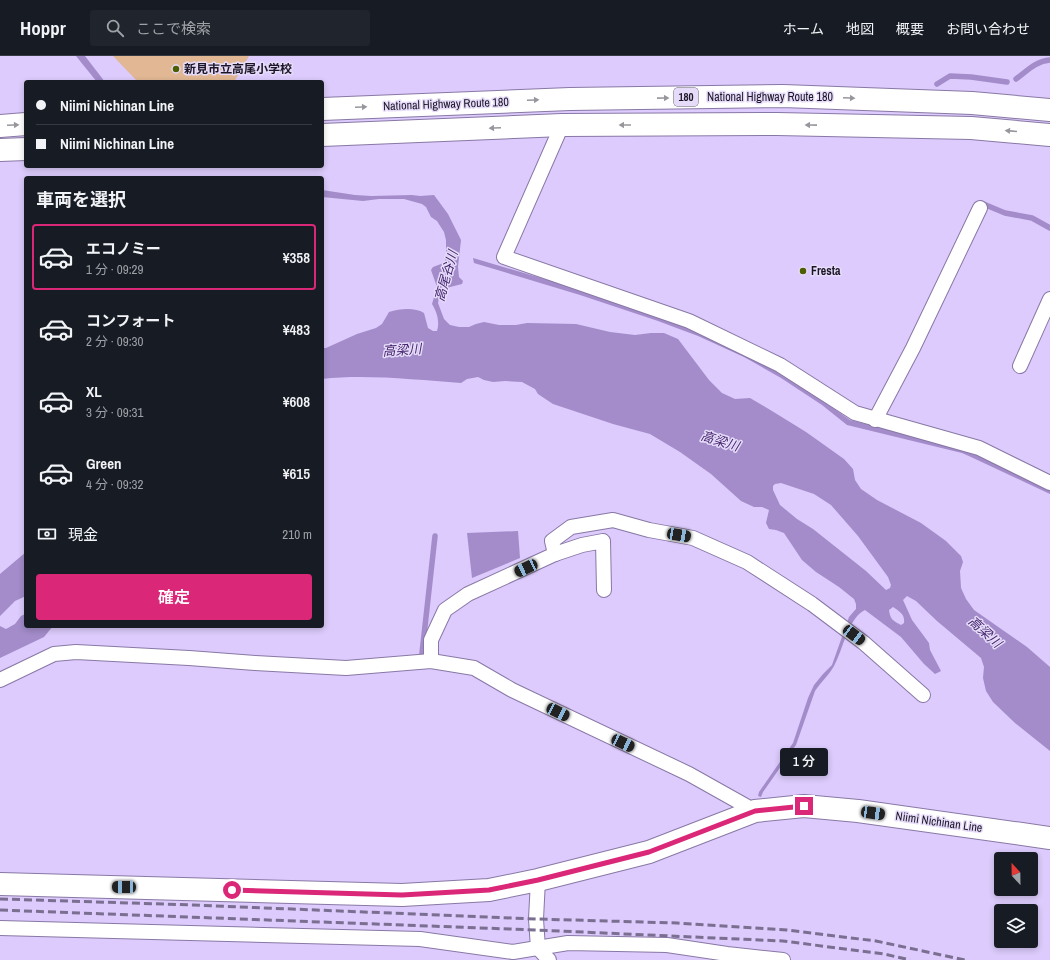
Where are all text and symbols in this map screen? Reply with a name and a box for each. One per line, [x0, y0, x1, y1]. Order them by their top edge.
search box [90, 10, 370, 46]
text: Hoppr [20, 15, 66, 41]
icon: search [104, 17, 126, 39]
text: ここで検索 [136, 18, 211, 39]
text: ホーム [782, 20, 824, 38]
text: 地図 [846, 20, 874, 38]
text: 概要 [896, 20, 924, 38]
text: お問い合わせ [946, 20, 1030, 38]
place label: 新見市立高尾小学校 [184, 61, 292, 77]
marker: 新見市立高尾小学校 [171, 64, 181, 74]
road number: 180 [674, 88, 698, 106]
street label: National Highway Route 180 [707, 89, 833, 105]
street label: National Highway Route 180 [383, 94, 509, 114]
text: Niimi Nichinan Line [60, 95, 174, 116]
one-way arrow [657, 95, 670, 101]
one-way arrow [843, 95, 856, 101]
one-way arrow [527, 97, 539, 104]
one-way arrow [355, 104, 368, 110]
one-way arrow [7, 122, 20, 128]
one-way arrow [618, 122, 631, 128]
one-way arrow [804, 122, 817, 128]
one-way arrow [488, 125, 501, 131]
one-way arrow [1005, 128, 1017, 135]
text: Niimi Nichinan Line [60, 133, 174, 154]
text: 車両を選択 [36, 187, 126, 212]
text: エコノミー [86, 238, 161, 259]
icon: car [38, 239, 74, 275]
text: ¥358 [283, 247, 310, 268]
water label: 高尾谷川 [431, 247, 462, 303]
text: 1 分 · 09:29 [86, 261, 143, 278]
place label: Fresta [811, 263, 841, 279]
marker: Fresta [798, 266, 808, 276]
text: コンフォート [86, 310, 176, 331]
icon: car [38, 311, 74, 347]
text: ¥483 [283, 319, 310, 340]
text: 2 分 · 09:30 [86, 333, 143, 350]
water label: 高梁川 [382, 340, 424, 360]
text: XL [86, 381, 102, 402]
icon: car [38, 383, 74, 419]
text: ¥608 [283, 391, 310, 412]
text: 3 分 · 09:31 [86, 404, 143, 421]
water label: 高梁川 [699, 427, 743, 455]
text: Green [86, 453, 122, 474]
icon: car [38, 455, 74, 491]
text: ¥615 [283, 463, 310, 484]
text: 4 分 · 09:32 [86, 476, 143, 493]
icon: cash [36, 523, 58, 545]
text: 現金 [68, 524, 98, 545]
text: 210 m [282, 526, 312, 543]
car [666, 527, 692, 543]
car [513, 557, 539, 579]
button: 確定 [36, 574, 312, 620]
water label: 高梁川 [965, 613, 1007, 653]
car [841, 623, 867, 647]
car [545, 701, 571, 723]
car [610, 732, 636, 754]
callout: 1 分 [780, 748, 828, 776]
text: 1 分 [793, 753, 815, 770]
route end [795, 797, 813, 815]
car [860, 805, 886, 821]
street label: Niimi Nichinan Line [895, 808, 983, 836]
north arrow [994, 852, 1038, 896]
map controls [994, 852, 1038, 948]
car [112, 881, 136, 893]
route start [223, 881, 241, 899]
button: layers [994, 904, 1038, 948]

